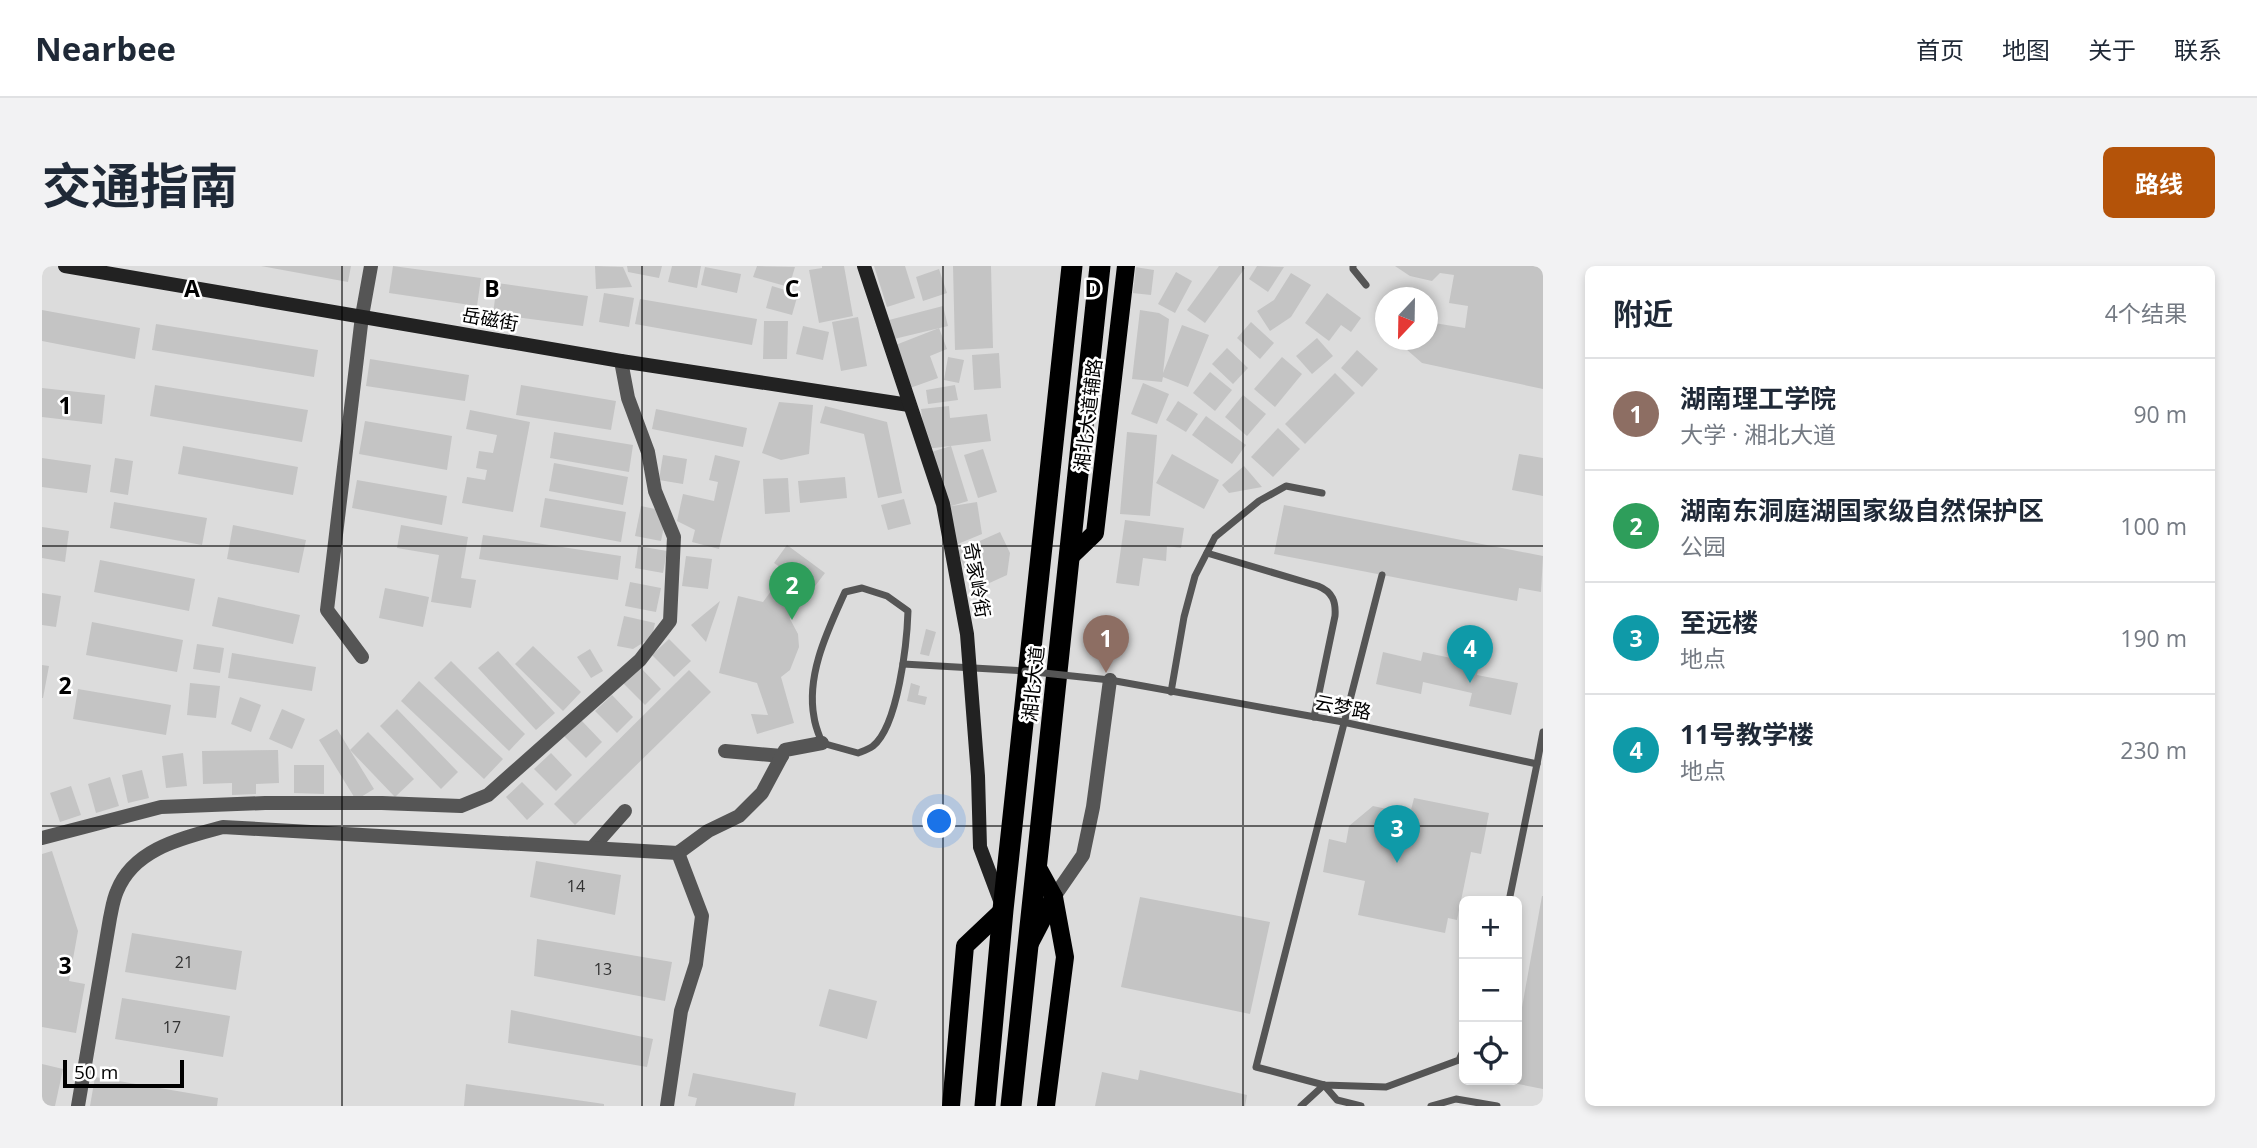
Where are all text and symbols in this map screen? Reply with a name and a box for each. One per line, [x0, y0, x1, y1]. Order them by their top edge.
text: Nearbee [35, 26, 176, 71]
text: 首页 [1916, 33, 1964, 66]
text: 地图 [2002, 33, 2050, 66]
text: 关于 [2088, 33, 2136, 66]
text: 联系 [2174, 33, 2222, 66]
button: 路线 [2103, 147, 2215, 218]
text: 交通指南 [42, 152, 238, 218]
text: A [184, 272, 200, 304]
text: B [484, 272, 500, 304]
text: C [785, 272, 799, 304]
text: D [1084, 272, 1102, 304]
north arrow [1375, 287, 1438, 350]
text: 附近 [1613, 293, 1673, 334]
text: 4个结果 [2105, 297, 2187, 329]
street label: 岳磁街 [460, 301, 520, 337]
street label: 湘北大道辅路 [1068, 357, 1108, 473]
text: 湖南理工学院 [1680, 380, 1836, 416]
text: 1 [58, 389, 72, 421]
text: 1 [1629, 398, 1643, 430]
text: 90 m [2133, 398, 2187, 430]
text: 大学 · 湘北大道 [1680, 418, 1836, 450]
text: 湖南东洞庭湖国家级自然保护区 [1680, 492, 2044, 528]
text: 2 [1629, 510, 1643, 542]
text: 100 m [2120, 510, 2187, 542]
text: 公园 [1680, 530, 1726, 562]
street label: 奇家岭街 [958, 540, 996, 620]
pin: 2 [769, 562, 815, 620]
text: 至远楼 [1680, 604, 1758, 640]
pin: 1 [1083, 615, 1129, 673]
text: 3 [1629, 622, 1643, 654]
text: 190 m [2120, 622, 2187, 654]
pin: 4 [1447, 625, 1493, 683]
text: 地点 [1680, 642, 1726, 674]
street label: 湘北大道 [1016, 645, 1050, 723]
text: 2 [58, 669, 72, 701]
street label: 云梦路 [1313, 689, 1373, 725]
text: 11号教学楼 [1680, 716, 1814, 752]
text: 4 [1629, 734, 1643, 766]
text: 230 m [2120, 734, 2187, 766]
text: 地点 [1680, 754, 1726, 786]
your location [922, 804, 956, 838]
pin: 3 [1374, 805, 1420, 863]
house number: 14 [567, 875, 585, 897]
map controls [1459, 896, 1522, 1085]
button: + [1459, 896, 1522, 959]
text: 3 [58, 949, 72, 981]
house number: 21 [175, 951, 193, 973]
house number: 13 [594, 958, 612, 980]
button: − [1459, 959, 1522, 1022]
house number: 17 [163, 1016, 181, 1038]
button: locate [1459, 1022, 1522, 1085]
scale bar [63, 1057, 184, 1089]
text: 50 m [74, 1059, 118, 1085]

